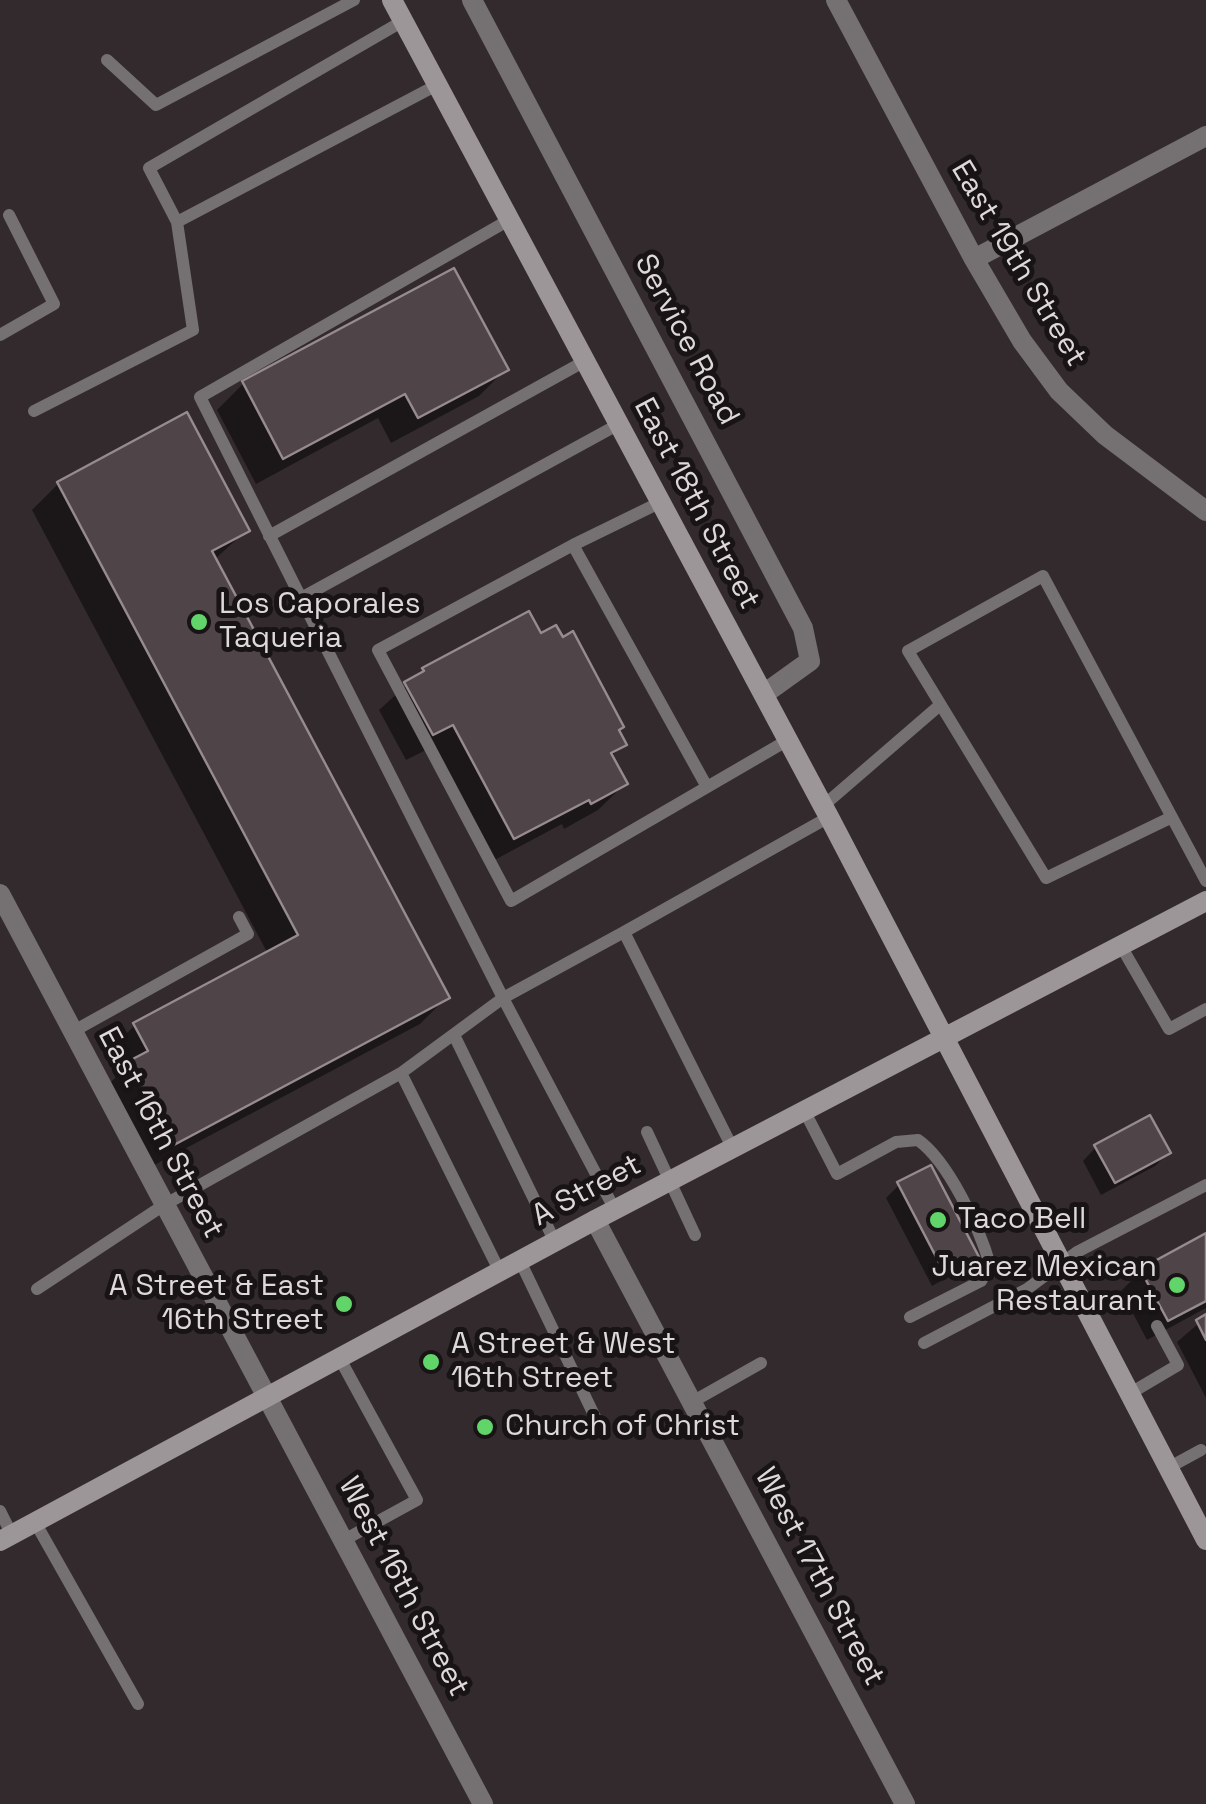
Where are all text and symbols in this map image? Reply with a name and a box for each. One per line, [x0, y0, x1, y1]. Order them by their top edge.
street label: East 19th Street [942, 155, 1094, 373]
street label: Service Road [626, 249, 746, 431]
street label: East 18th Street [625, 392, 767, 616]
place label: Los Caporales Taqueria [219, 587, 421, 658]
marker: Los Caporales Taqueria [188, 611, 210, 633]
street label: East 16th Street [89, 1021, 231, 1245]
street label: A Street [526, 1147, 648, 1235]
place label: Taco Bell [958, 1202, 1086, 1238]
marker: Taco Bell [927, 1209, 949, 1231]
place label: Juarez Mexican Restaurant [932, 1250, 1157, 1320]
place label: A Street & East 16th Street [109, 1269, 324, 1340]
marker: Juarez Mexican Restaurant [1166, 1274, 1188, 1296]
marker: A Street & East 16th Street [333, 1293, 355, 1315]
place label: A Street & West 16th Street [451, 1327, 676, 1398]
marker: A Street & West 16th Street [420, 1351, 442, 1373]
place label: Church of Christ [505, 1409, 740, 1445]
marker: Church of Christ [474, 1416, 496, 1438]
street label: West 17th Street [746, 1462, 892, 1692]
street label: West 16th Street [330, 1471, 476, 1703]

